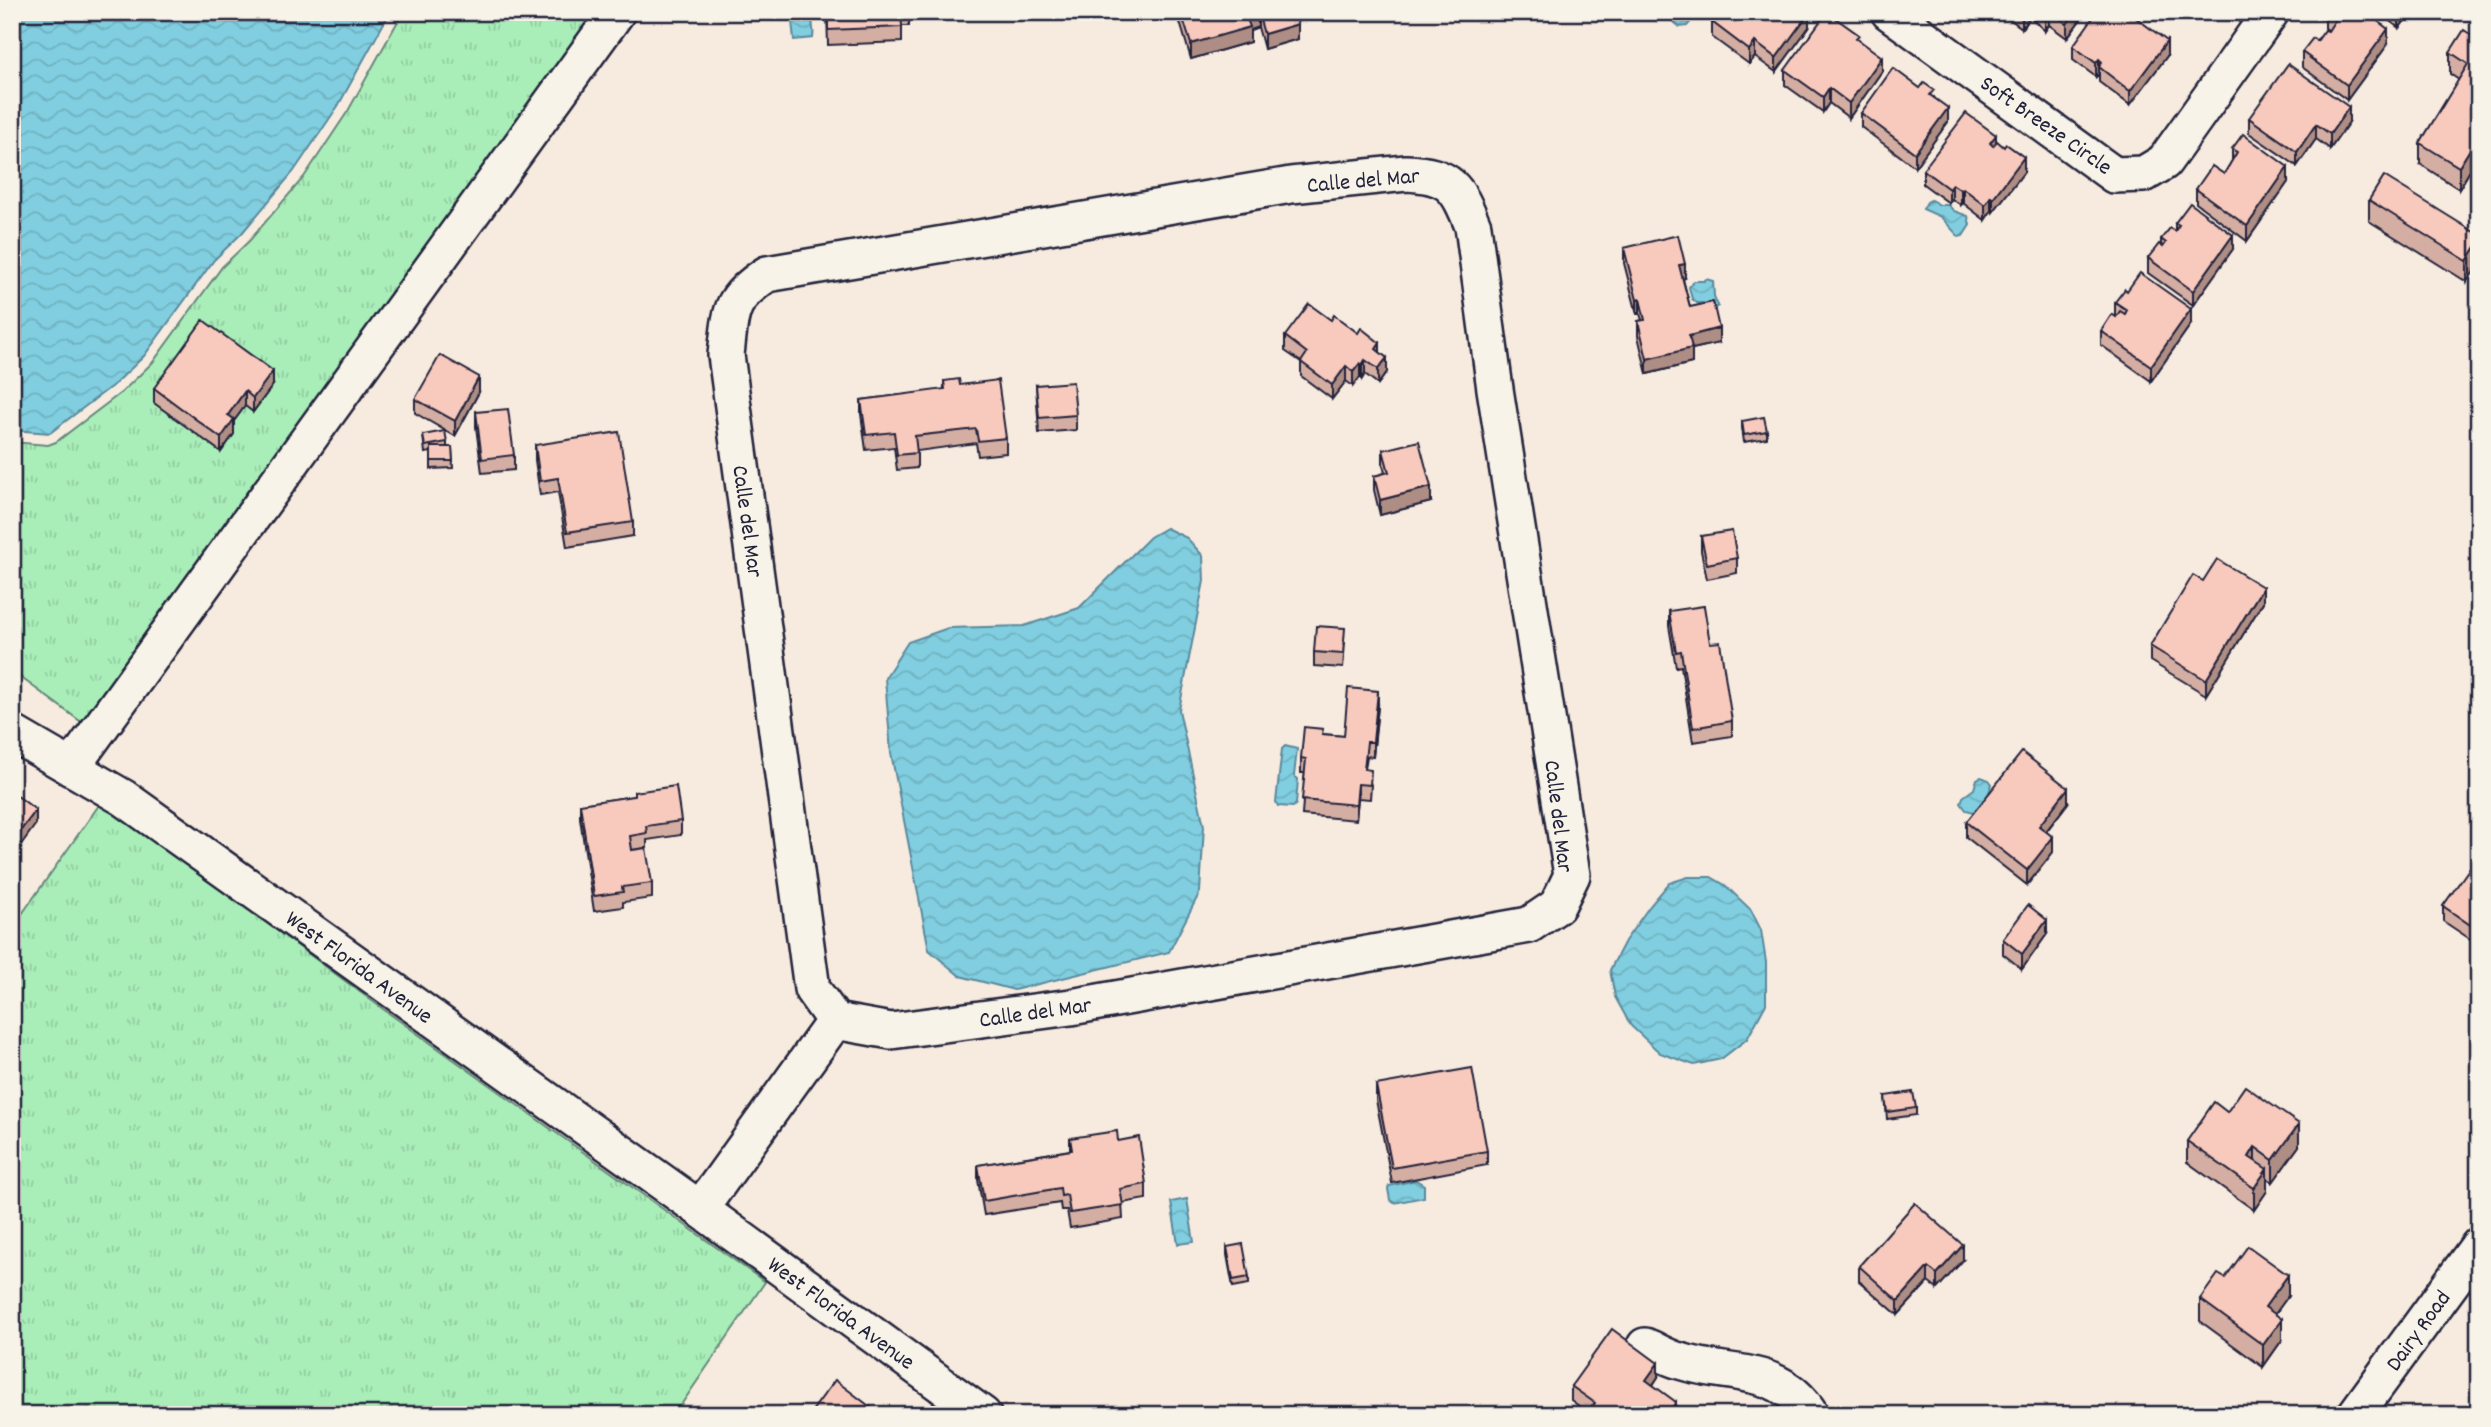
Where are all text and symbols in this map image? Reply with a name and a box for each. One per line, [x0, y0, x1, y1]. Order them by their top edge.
street label: Soft Breeze Circle [1972, 69, 2118, 185]
street label: Calle del Mar [1306, 161, 1421, 204]
street label: Calle del Mar [721, 463, 770, 580]
street label: Calle del Mar [1533, 758, 1580, 875]
street label: West Florida Avenue [277, 904, 439, 1034]
street label: Calle del Mar [977, 990, 1094, 1039]
street label: West Florida Avenue [759, 1250, 921, 1380]
street label: Dairy Road [2379, 1285, 2461, 1379]

